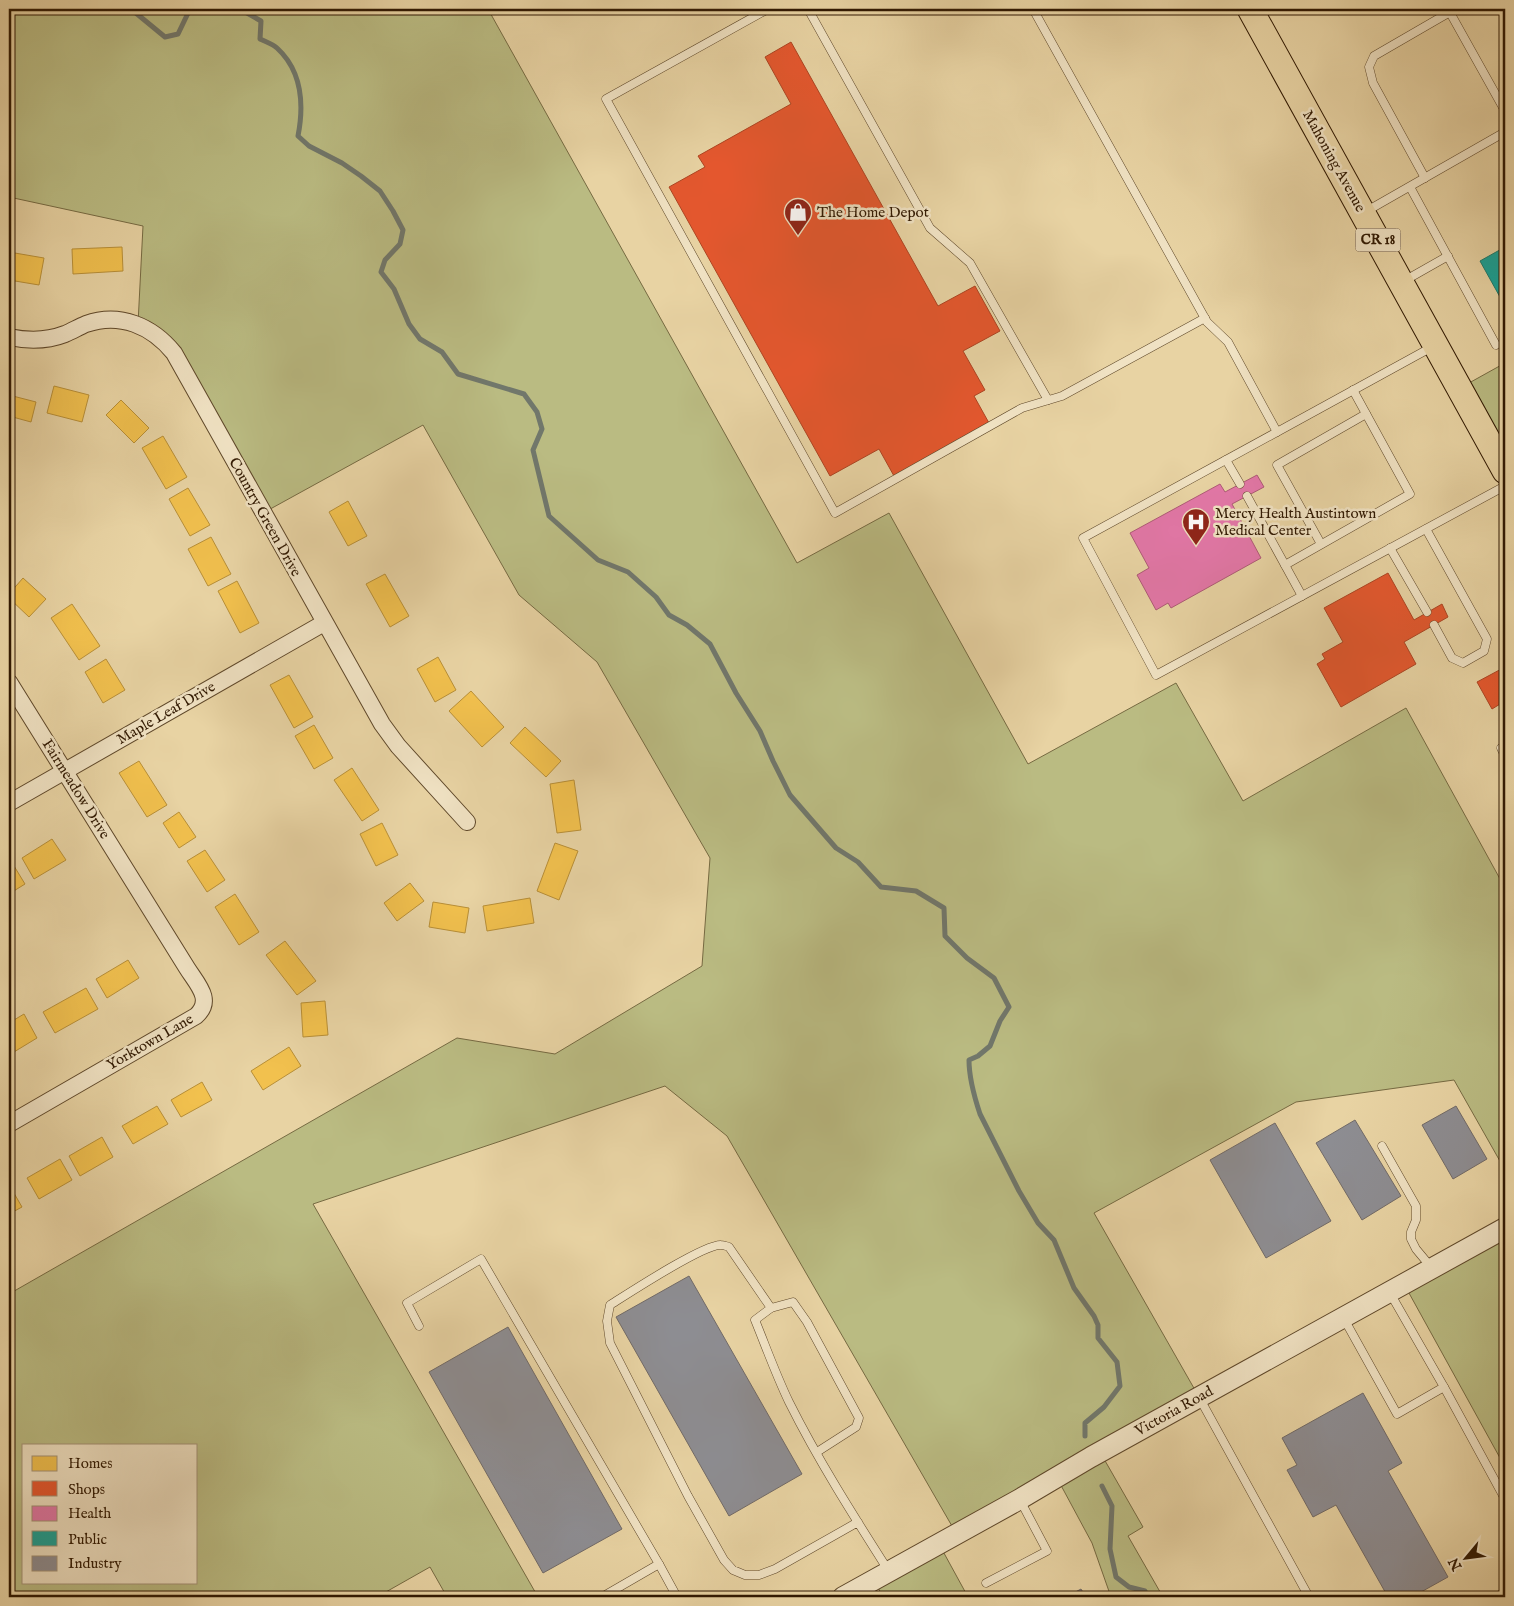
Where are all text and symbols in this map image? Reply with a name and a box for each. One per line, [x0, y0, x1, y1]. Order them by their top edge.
street label: Mahoning Avenue [1298, 107, 1370, 215]
shop icon: The Home Depot [783, 197, 813, 236]
place label: The Home Depot [817, 203, 929, 222]
road number: CR 18 [1356, 228, 1400, 252]
street label: Country Green Drive [224, 454, 306, 580]
place label: Mercy Health Austintown Medical Center [1215, 504, 1376, 540]
hospital icon: Mercy Health Austintown Medical Center [1181, 507, 1211, 546]
street label: Maple Leaf Drive [113, 677, 219, 749]
street label: Fairmeadow Drive [38, 736, 114, 843]
street label: Yorktown Lane [103, 1009, 197, 1074]
street label: Victoria Road [1131, 1381, 1217, 1441]
legend [22, 1444, 198, 1584]
text: Homes [68, 1454, 112, 1473]
text: Shops [68, 1480, 105, 1499]
text: Health [68, 1504, 111, 1523]
text: Public [68, 1530, 107, 1549]
north arrow [1442, 1534, 1492, 1584]
text: Industry [68, 1554, 122, 1573]
text: N [1445, 1554, 1467, 1574]

